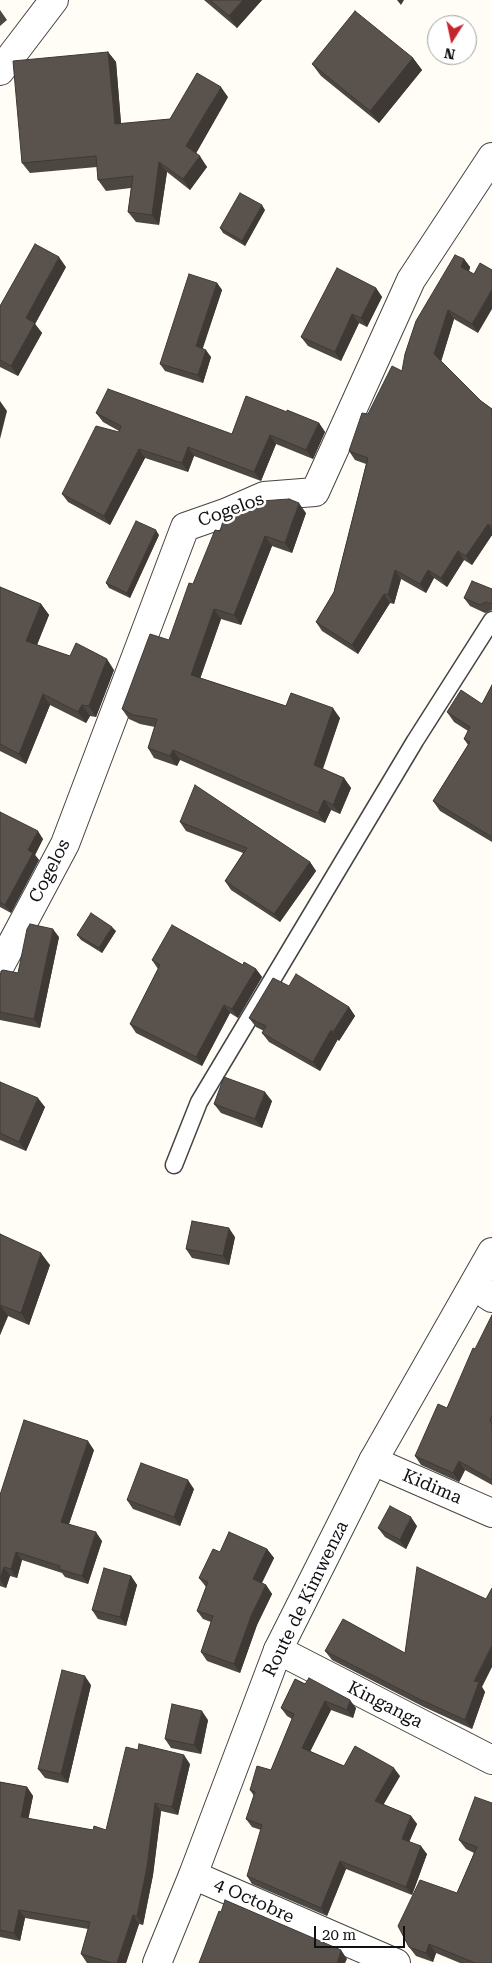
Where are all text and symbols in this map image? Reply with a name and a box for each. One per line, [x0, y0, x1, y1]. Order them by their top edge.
north arrow [427, 15, 477, 65]
text: N [443, 45, 456, 63]
street label: Cogelos [195, 488, 267, 532]
street label: Cogelos [25, 836, 75, 906]
street label: Kidima [399, 1465, 465, 1509]
street label: Route de Kimwenza [259, 1518, 353, 1680]
street label: Kinganga [344, 1677, 426, 1733]
street label: 4 Octobre [211, 1874, 297, 1928]
scale bar [317, 1916, 408, 1948]
text: 20 m [322, 1926, 356, 1944]

